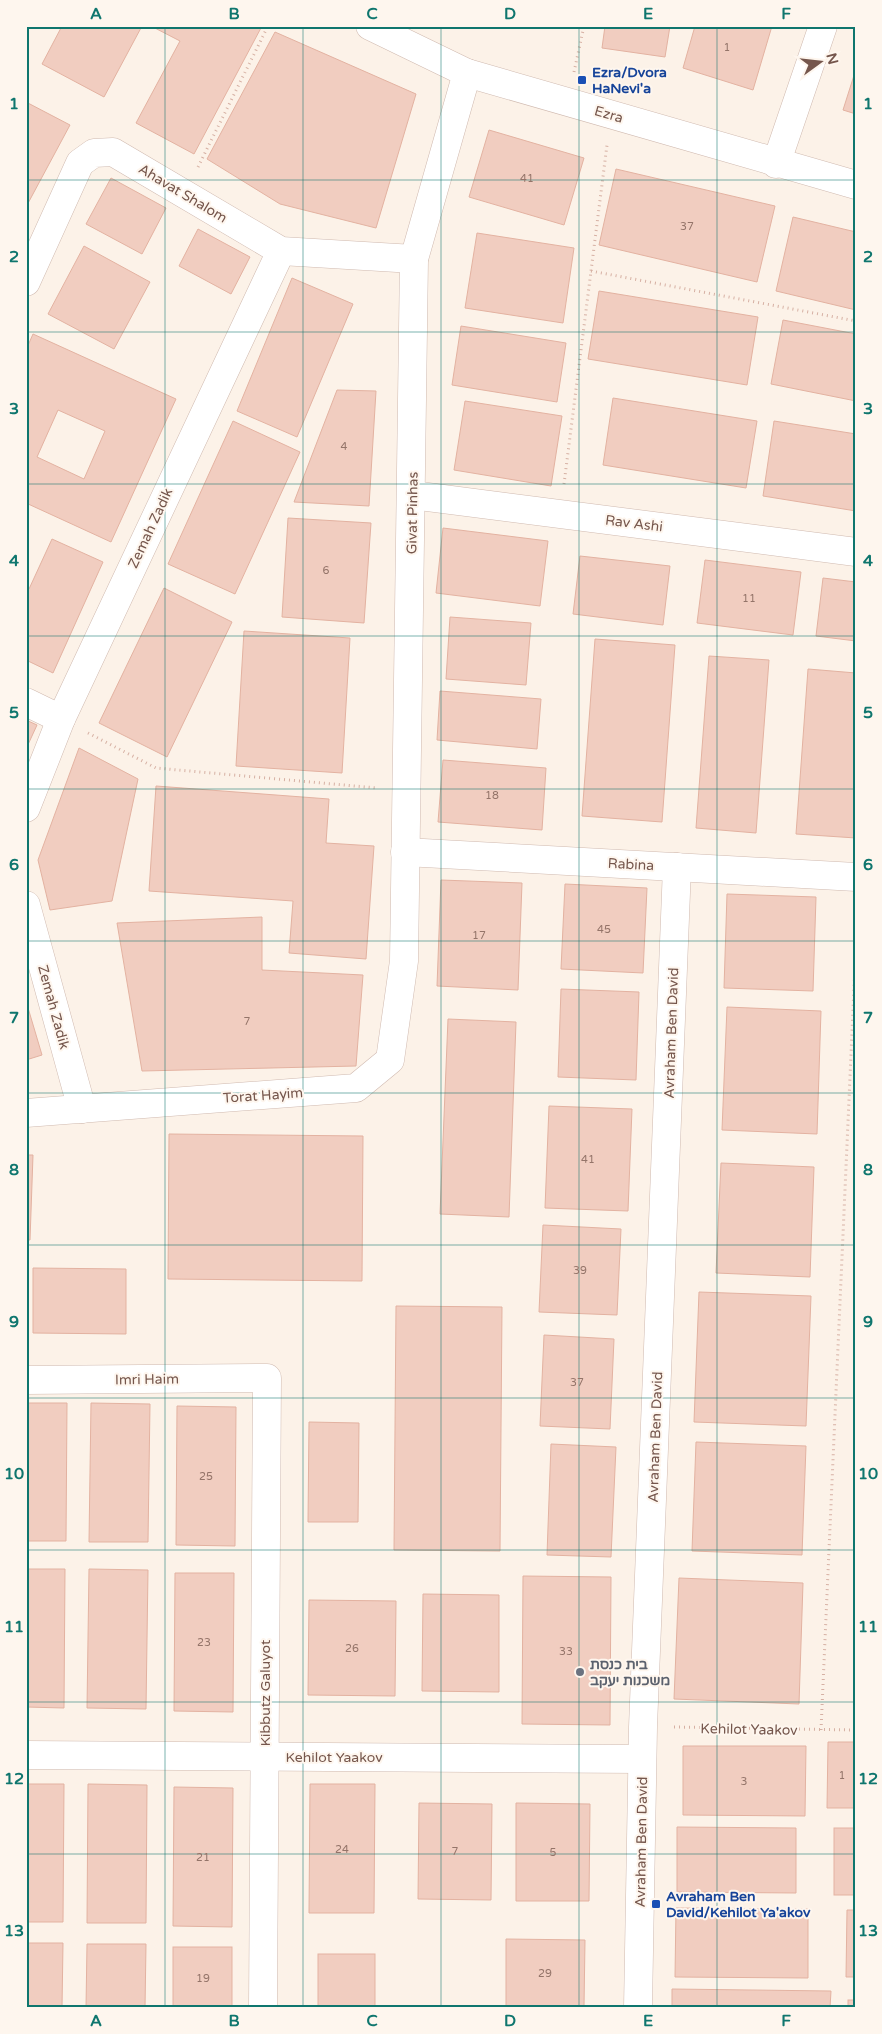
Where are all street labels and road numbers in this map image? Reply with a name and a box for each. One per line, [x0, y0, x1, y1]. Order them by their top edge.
street label: Ezra [593, 102, 625, 127]
street label: Ahavat Shalom [135, 160, 230, 227]
street label: Givat Pinhas [403, 471, 422, 554]
street label: Zemah Zadik [124, 485, 177, 571]
street label: Rav Ashi [604, 512, 664, 535]
street label: Rabina [607, 855, 655, 874]
street label: Zemah Zadik [34, 963, 73, 1051]
street label: Avraham Ben David [661, 967, 682, 1099]
street label: Torat Hayim [222, 1084, 304, 1107]
street label: Imri Haim [115, 1370, 179, 1389]
street label: Avraham Ben David [645, 1371, 666, 1503]
street label: Kibbutz Galuyot [257, 1639, 274, 1746]
street label: Kehilot Yaakov [700, 1720, 798, 1739]
street label: Kehilot Yaakov [285, 1749, 383, 1766]
street label: Avraham Ben David [632, 1776, 651, 1908]

